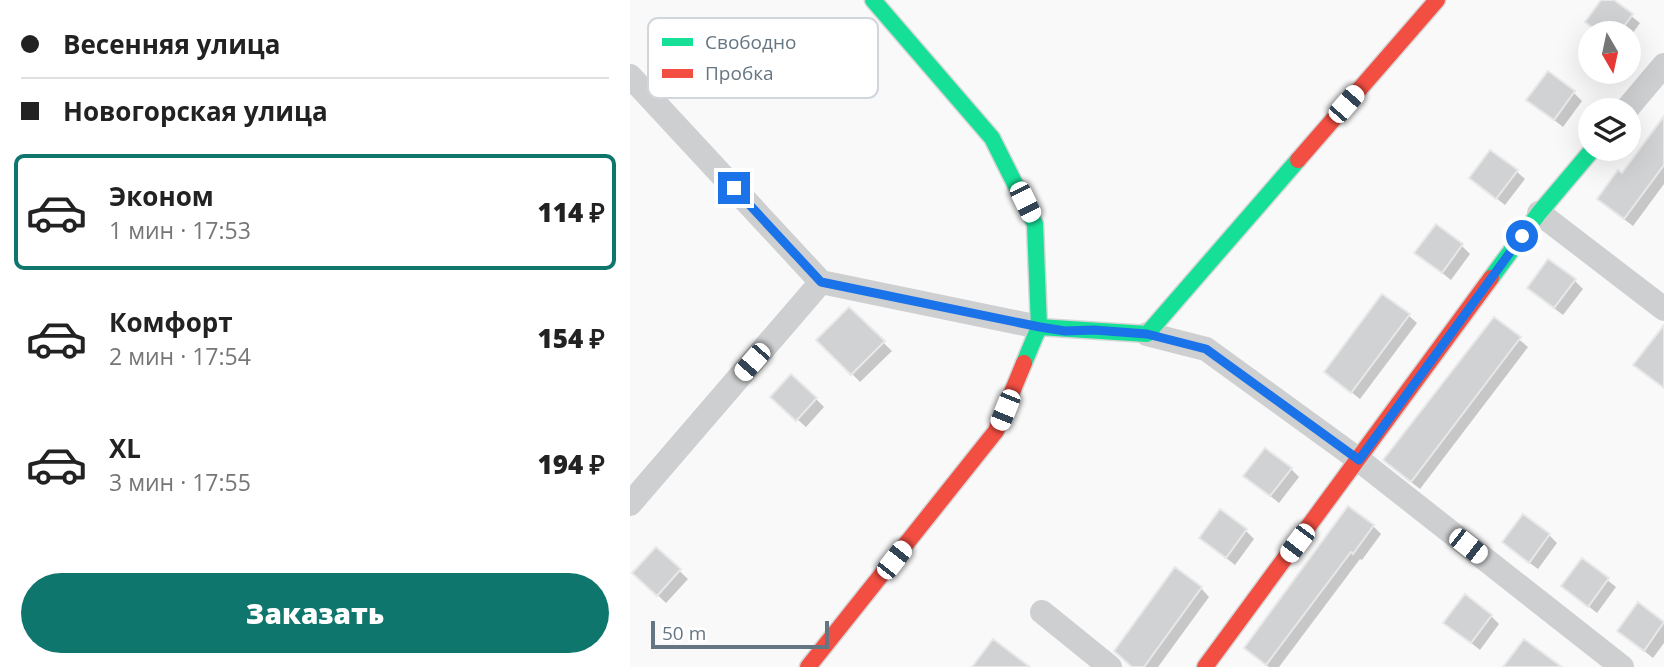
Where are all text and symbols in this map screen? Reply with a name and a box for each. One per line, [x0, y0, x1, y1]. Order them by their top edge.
legend [648, 18, 878, 98]
north arrow [1578, 21, 1642, 84]
map controls [1578, 21, 1641, 161]
text: Весенняя улица [63, 26, 280, 62]
text: Свободно [705, 29, 796, 55]
text: Пробка [705, 60, 774, 86]
car [1325, 81, 1368, 127]
text: Новогорская улица [63, 93, 328, 129]
button: layers [1578, 98, 1641, 161]
route end [718, 172, 750, 204]
text: Эконом [109, 178, 214, 214]
car [1007, 179, 1044, 225]
icon: car [25, 181, 88, 244]
text: 114 ₽ [537, 194, 605, 230]
text: 1 мин · 17:53 [109, 214, 251, 246]
route start [1506, 220, 1538, 252]
text: Комфорт [109, 304, 233, 340]
icon: car [25, 307, 88, 370]
text: 154 ₽ [537, 320, 605, 356]
car [731, 339, 774, 385]
text: 2 мин · 17:54 [109, 340, 251, 372]
car [988, 387, 1023, 433]
text: XL [109, 430, 141, 466]
icon: car [25, 433, 88, 496]
text: 194 ₽ [537, 446, 605, 482]
text: 3 мин · 17:55 [109, 466, 251, 498]
car [1276, 520, 1319, 566]
car [1445, 525, 1492, 567]
car [873, 537, 916, 583]
button: Заказать [21, 573, 609, 653]
scale bar [651, 618, 830, 650]
text: 50 m [662, 620, 706, 646]

